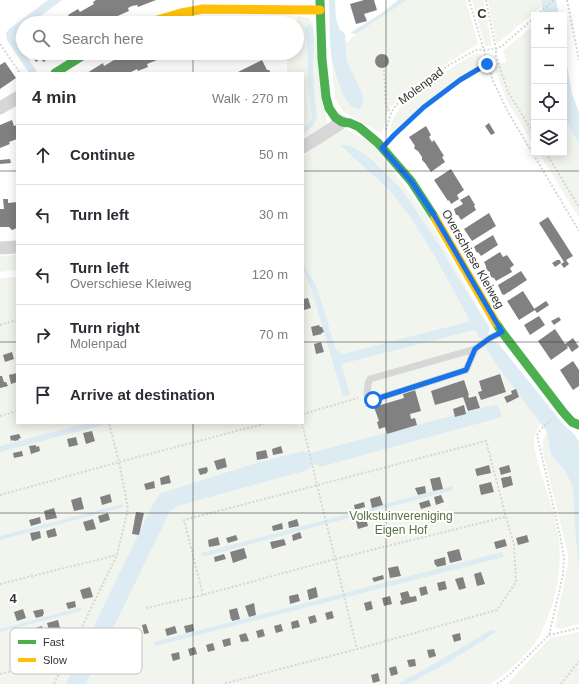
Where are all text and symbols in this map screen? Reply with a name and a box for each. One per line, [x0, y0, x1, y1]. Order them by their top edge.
text: C [477, 6, 487, 21]
map controls [531, 12, 567, 156]
button: + [531, 12, 567, 48]
search box [16, 16, 304, 60]
icon: search [30, 27, 52, 49]
text: Search here [62, 30, 144, 47]
button: − [531, 48, 567, 84]
route end [478, 55, 496, 73]
street label: Molenpad [396, 65, 446, 107]
button: locate [531, 84, 567, 120]
text: 4 min [32, 88, 76, 107]
text: Walk · 270 m [212, 91, 288, 106]
button: layers [531, 120, 567, 156]
icon: ahead [32, 144, 54, 166]
text: Continue [70, 146, 135, 163]
text: 50 m [259, 147, 288, 162]
icon: left [32, 204, 54, 226]
text: Turn left [70, 206, 129, 223]
text: 30 m [259, 207, 288, 222]
street label: Overschiese Kleiweg [439, 207, 507, 311]
text: Turn left [70, 259, 129, 276]
icon: left [32, 264, 54, 286]
text: 120 m [252, 267, 288, 282]
text: Overschiese Kleiweg [70, 276, 191, 291]
text: Turn right [70, 319, 140, 336]
icon: right [32, 324, 54, 346]
text: 70 m [259, 327, 288, 342]
text: Molenpad [70, 336, 127, 351]
icon: arrive [32, 384, 54, 406]
text: Arrive at destination [70, 386, 215, 403]
route start [364, 391, 382, 409]
park label: Volkstuinvereniging Eigen Hof [349, 509, 453, 537]
text: 4 [9, 591, 17, 606]
legend [10, 628, 142, 674]
text: Fast [43, 636, 64, 648]
text: Slow [43, 654, 67, 666]

